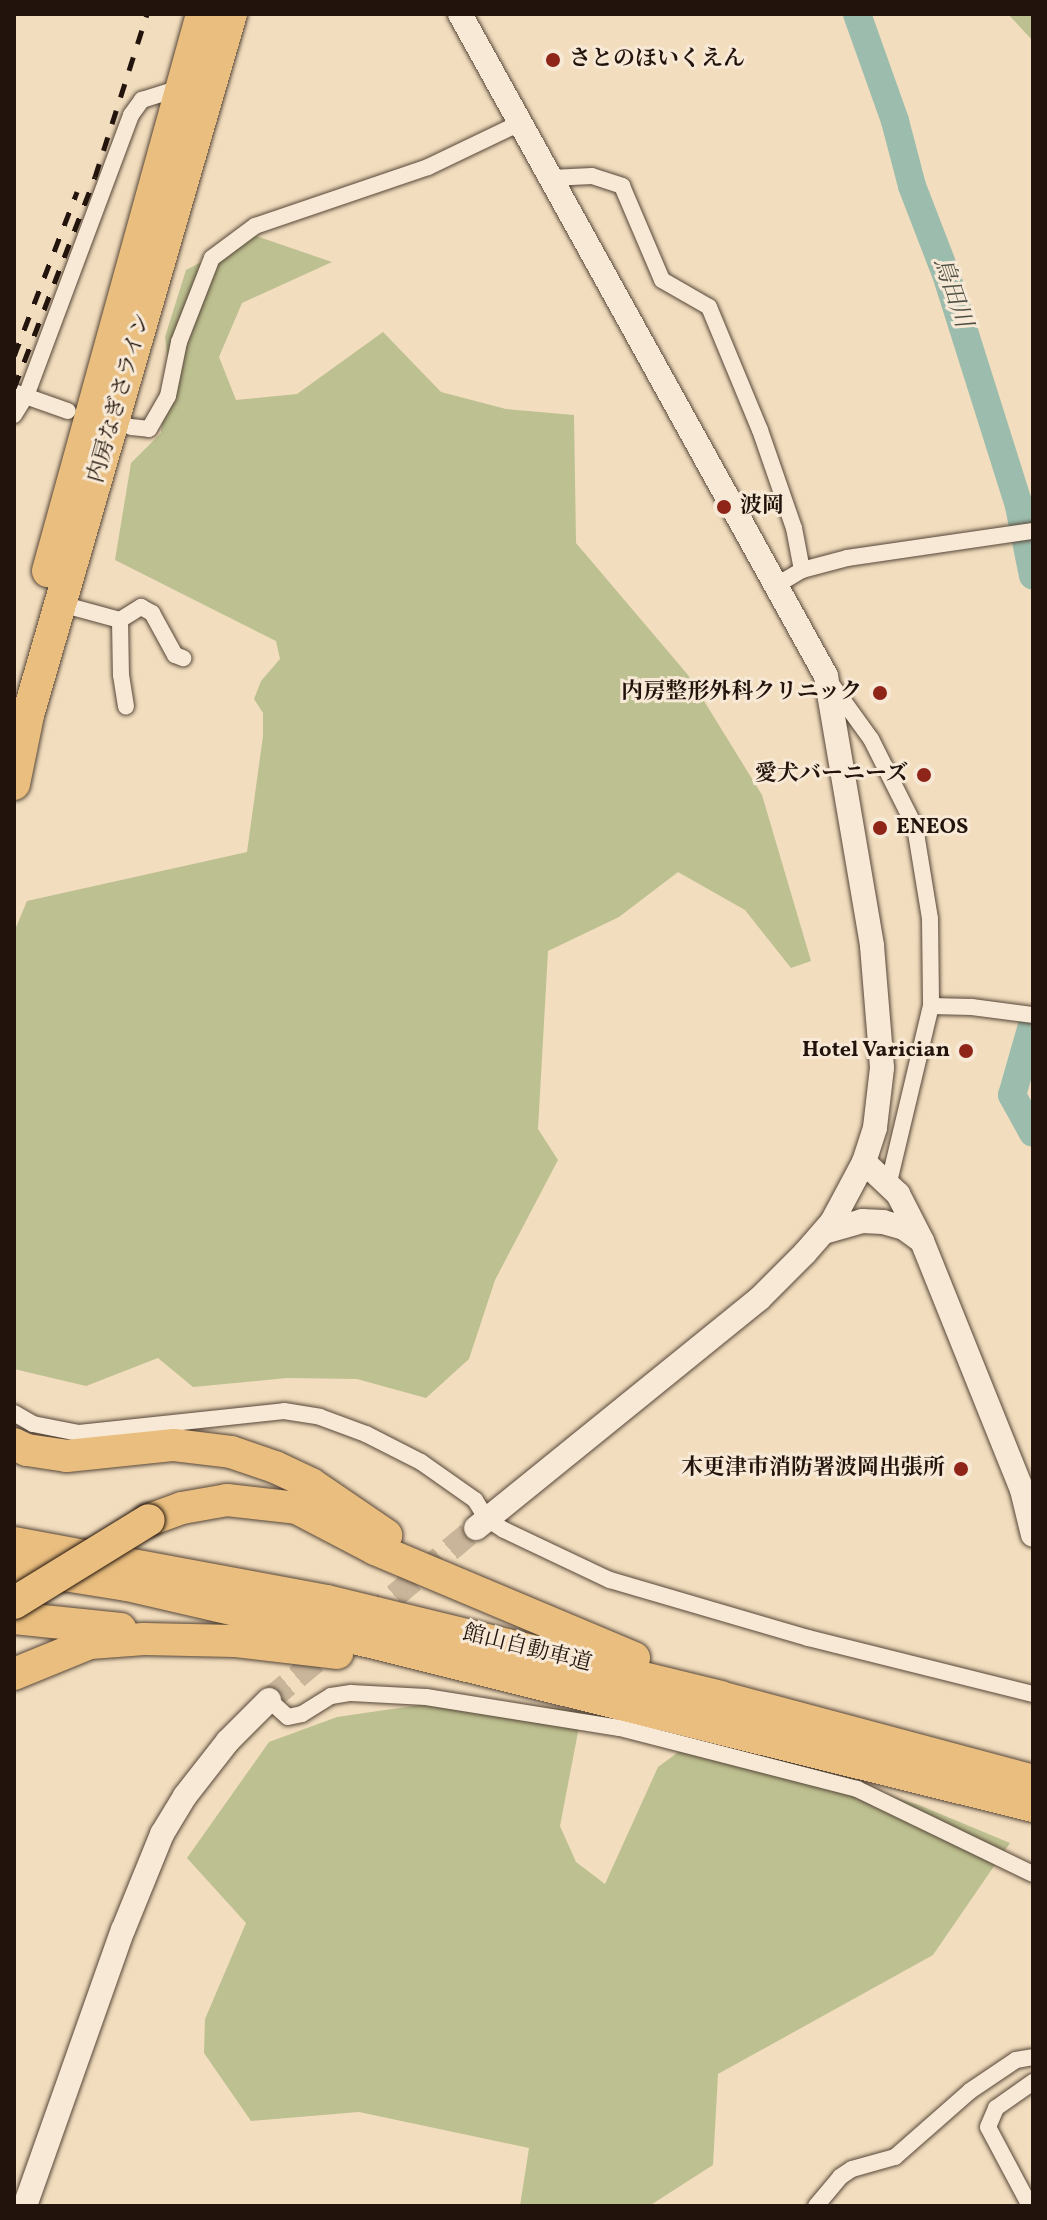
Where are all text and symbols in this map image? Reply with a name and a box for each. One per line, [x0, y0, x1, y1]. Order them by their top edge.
place label: さとのほいくえん [569, 47, 745, 73]
marker: さとのほいくえん [544, 51, 562, 69]
water label: 鳥田川 [926, 254, 976, 332]
street label: 内房なぎさライン [83, 310, 157, 486]
place label: 波岡 [740, 494, 784, 520]
marker: 波岡 [715, 498, 733, 516]
place label: 内房整形外科クリニック [620, 680, 862, 706]
marker: 内房整形外科クリニック [869, 682, 891, 704]
place label: 愛犬バーニーズ [754, 762, 908, 788]
marker: 愛犬バーニーズ [915, 766, 933, 784]
place label: ENEOS [896, 815, 968, 841]
marker: ENEOS [871, 819, 889, 837]
place label: Hotel Varician [801, 1038, 950, 1064]
marker: Hotel Varician [957, 1042, 975, 1060]
place label: 木更津市消防署波岡出張所 [681, 1456, 945, 1482]
marker: 木更津市消防署波岡出張所 [952, 1460, 970, 1478]
street label: 館山自動車道 [460, 1620, 594, 1678]

